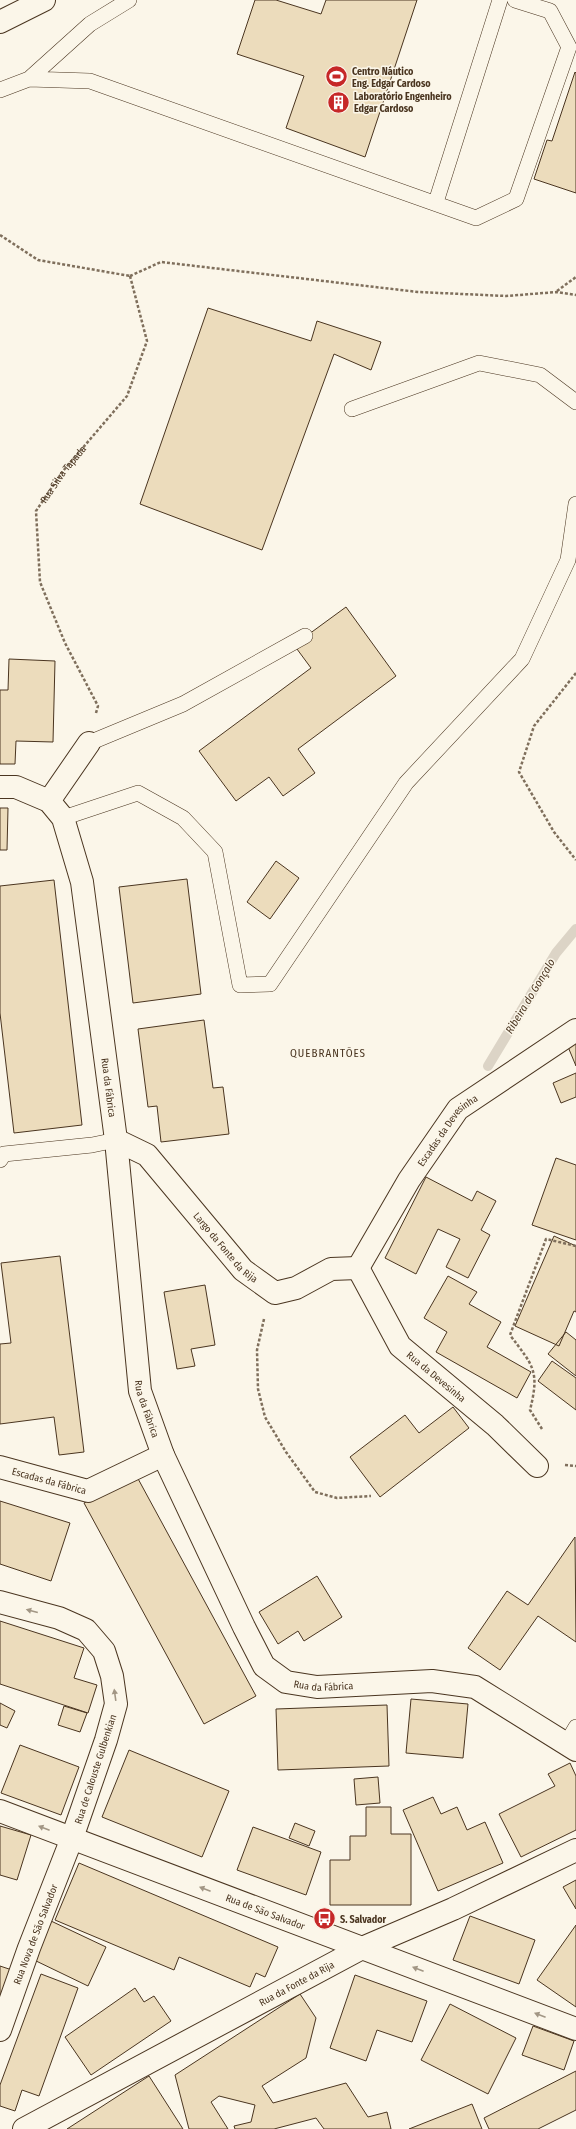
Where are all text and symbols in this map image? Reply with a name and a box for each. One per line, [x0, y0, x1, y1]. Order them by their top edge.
sports icon: Centro Náutico Eng. Edgar Cardoso [323, 64, 349, 90]
place label: Centro Náutico Eng. Edgar Cardoso [352, 65, 431, 90]
building icon: Laboratório Engenheiro Edgar Cardoso [326, 89, 352, 115]
place label: Laboratório Engenheiro Edgar Cardoso [354, 90, 452, 115]
street label: Rua Silva Tapada [38, 443, 89, 506]
water label: Ribeira do Gonçalo [503, 956, 558, 1036]
district label: QUEBRANTÕES [290, 1047, 366, 1060]
street label: Rua da Fábrica [98, 1057, 118, 1118]
street label: Escadas da Devesinha [415, 1093, 480, 1169]
street label: Largo da Fonte da Rija [191, 1210, 260, 1286]
street label: Rua da Devesinha [404, 1349, 468, 1405]
street label: Rua da Fábrica [132, 1380, 161, 1439]
street label: Escadas da Fábrica [10, 1466, 88, 1497]
one-way arrow [26, 1608, 38, 1614]
street label: Rua da Fábrica [293, 1678, 354, 1694]
one-way arrow [112, 1689, 118, 1701]
street label: Rua de Calouste Gulbenkian [73, 1713, 119, 1826]
one-way arrow [37, 1824, 49, 1830]
street label: Rua Nova de São Salvador [11, 1882, 61, 1986]
one-way arrow [198, 1885, 210, 1891]
street label: Rua de São Salvador [224, 1892, 307, 1933]
bus stop icon: S. Salvador [311, 1906, 337, 1932]
place label: S. Salvador [340, 1914, 387, 1926]
street label: Rua da Fonte da Rija [257, 1959, 337, 2009]
one-way arrow [411, 1966, 423, 1972]
one-way arrow [533, 2012, 545, 2018]

